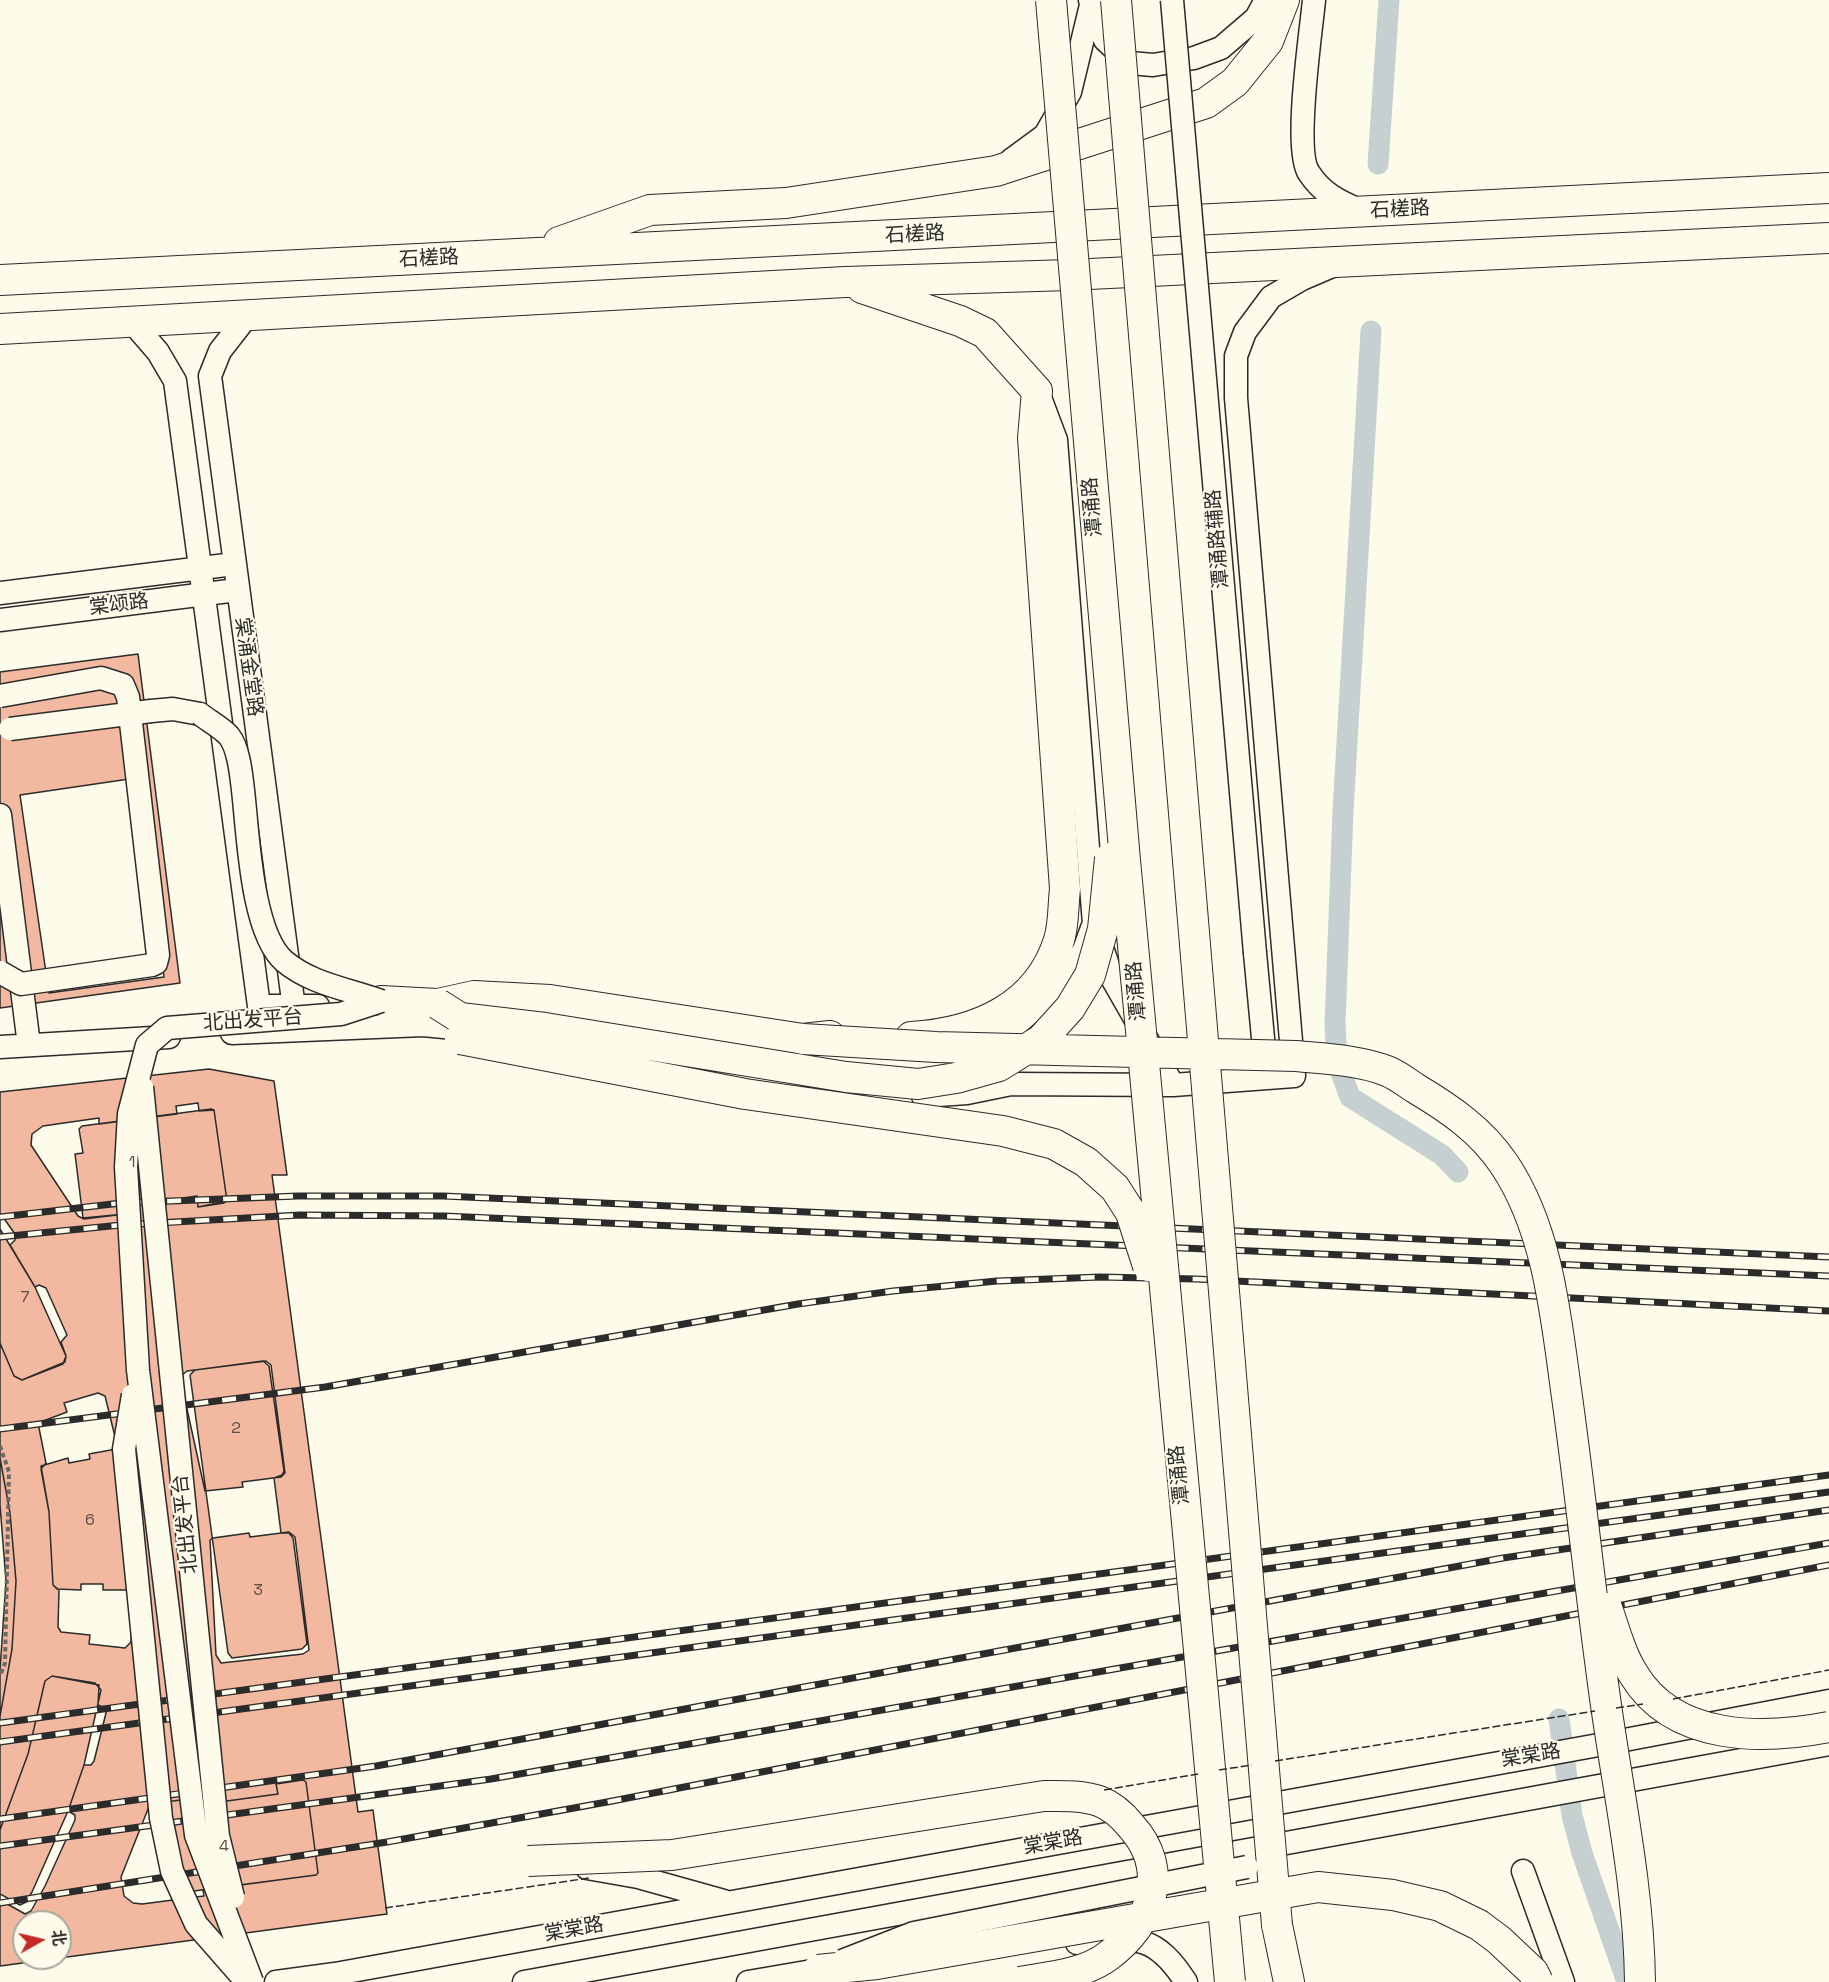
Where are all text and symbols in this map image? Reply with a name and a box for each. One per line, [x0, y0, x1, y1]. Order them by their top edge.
street label: 石槎路 [1369, 196, 1431, 224]
street label: 石槎路 [884, 221, 946, 249]
street label: 石槎路 [398, 245, 460, 273]
street label: 潭涌路 [1078, 476, 1108, 538]
street label: 潭涌路辅路 [1202, 488, 1234, 590]
street label: 棠颂路 [88, 589, 150, 621]
street label: 棠涌金堂路 [229, 616, 267, 718]
street label: 潭涌路 [1122, 960, 1152, 1022]
street label: 北出发平台 [202, 1006, 304, 1036]
house number: 1 [129, 1153, 135, 1173]
house number: 7 [20, 1288, 30, 1308]
house number: 2 [231, 1419, 241, 1439]
street label: 潭涌路 [1165, 1444, 1195, 1506]
street label: 北出发平台 [169, 1473, 203, 1575]
house number: 6 [85, 1511, 95, 1531]
house number: 3 [253, 1581, 263, 1601]
street label: 棠棠路 [1499, 1739, 1563, 1773]
street label: 棠棠路 [1021, 1826, 1085, 1860]
house number: 4 [219, 1837, 229, 1857]
north arrow [12, 1910, 72, 1970]
street label: 棠棠路 [542, 1913, 606, 1947]
text: 北 [47, 1928, 70, 1947]

